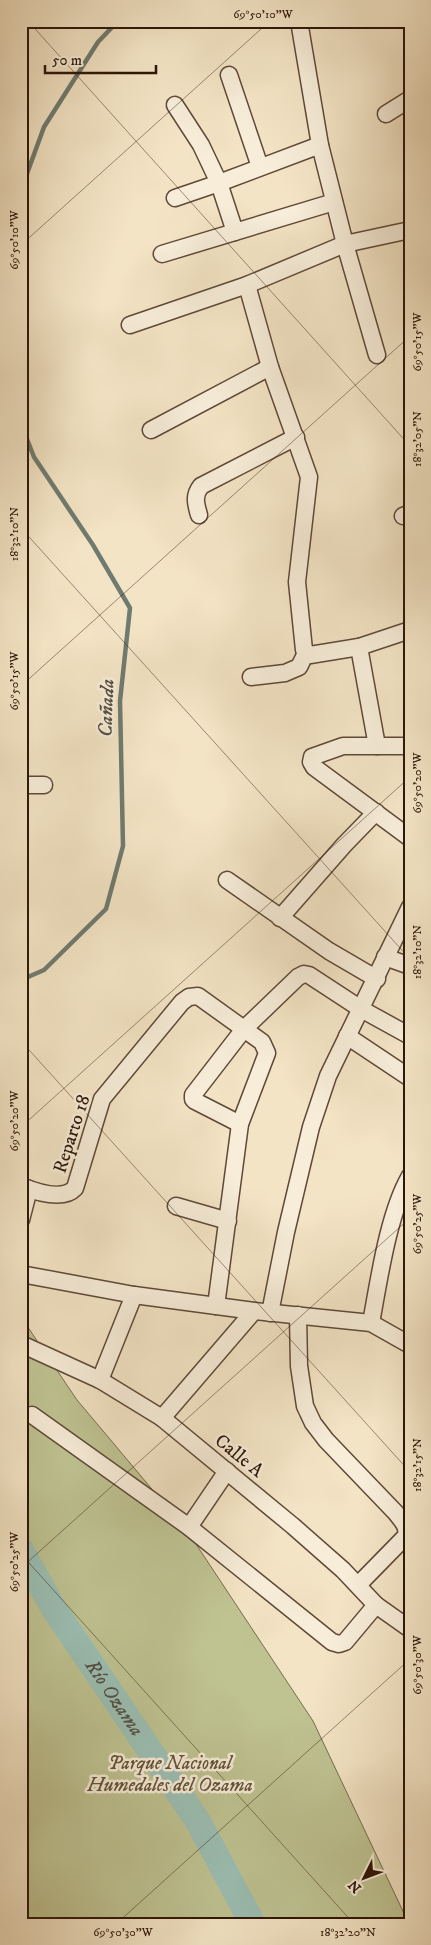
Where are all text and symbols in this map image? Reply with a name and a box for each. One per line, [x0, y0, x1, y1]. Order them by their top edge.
text: 69°50'10"W [233, 7, 294, 22]
scale bar [45, 42, 156, 74]
text: 50 m [52, 51, 82, 70]
text: 69°50'10"W [7, 209, 22, 270]
text: 69°50'15"W [410, 312, 425, 371]
text: 18°32'05"N [410, 411, 425, 467]
text: 18°32'10"N [7, 507, 22, 561]
text: 69°50'15"W [7, 651, 22, 710]
water label: Cañada [93, 678, 121, 738]
text: 69°50'20"W [410, 752, 425, 813]
text: 18°32'10"N [410, 925, 425, 979]
text: 69°50'20"W [7, 1090, 22, 1151]
street label: Reparto 18 [49, 1092, 95, 1176]
text: 69°50'25"W [410, 1193, 425, 1254]
street label: Calle A [210, 1429, 269, 1483]
text: 18°32'15"N [410, 1438, 425, 1492]
text: 69°50'25"W [7, 1531, 22, 1592]
text: 69°50'30"W [410, 1634, 425, 1695]
water label: Río Ozama [79, 1654, 149, 1741]
park label: Parque Nacional Humedales del Ozama [86, 1752, 253, 1797]
north arrow [338, 1852, 388, 1902]
text: N [344, 1875, 366, 1896]
text: 69°50'30"W [93, 1925, 154, 1940]
text: 18°32'20"N [320, 1925, 376, 1940]

